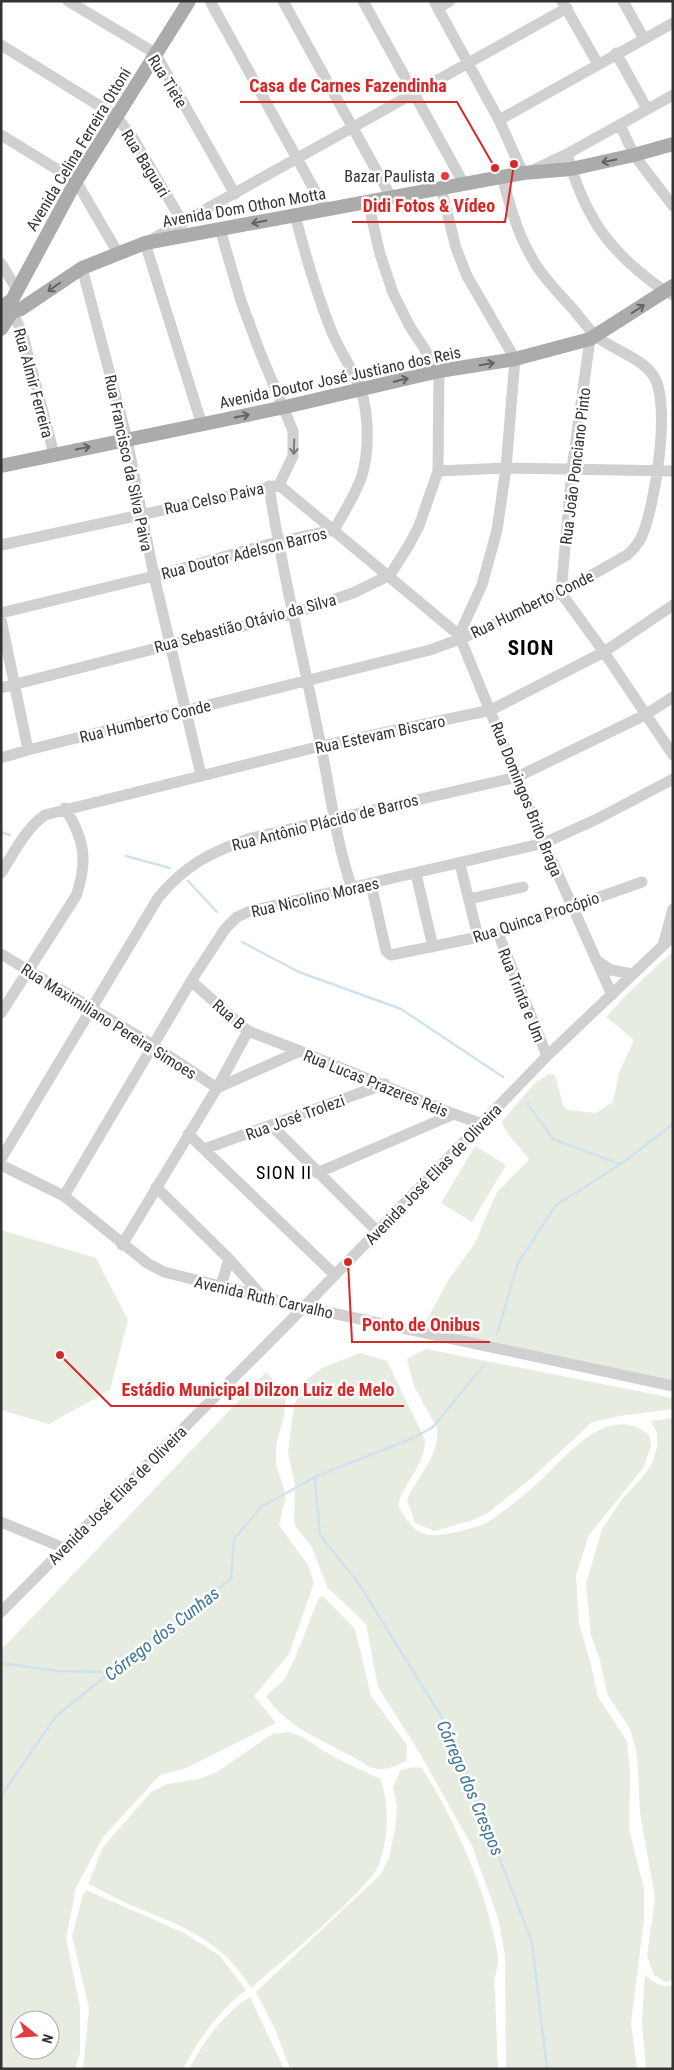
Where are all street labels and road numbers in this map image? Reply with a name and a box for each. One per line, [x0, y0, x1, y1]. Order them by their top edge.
street label: Rua Tiete [144, 51, 191, 111]
street label: Avenida Celina Ferreira Ottoni [22, 64, 135, 234]
street label: Rua Baguari [117, 126, 174, 200]
street label: Avenida Dom Othon Motta [161, 184, 327, 231]
street label: Rua Almir Ferreira [10, 326, 57, 440]
street label: Avenida Doutor José Justiano dos Reis [218, 343, 463, 412]
street label: Rua Francisco da Silva Paiva [101, 373, 157, 553]
street label: Rua João Ponciano Pinto [556, 386, 595, 546]
street label: Rua Celso Paiva [163, 479, 266, 518]
street label: Rua Doutor Adelson Barros [159, 524, 329, 583]
street label: Rua Humberto Conde [468, 566, 597, 642]
street label: Rua Sebastião Otávio da Silva [152, 590, 338, 657]
street label: Rua Humberto Conde [78, 696, 213, 747]
street label: Rua Estevam Biscaro [313, 711, 447, 758]
street label: Rua Domingos Brito Braga [487, 719, 566, 879]
street label: Rua Antônio Plácido de Barros [230, 790, 420, 855]
street label: Rua Nicolino Moraes [249, 874, 381, 921]
street label: Rua Quinca Procópio [471, 888, 602, 947]
street label: Rua Trinta e Um [494, 945, 549, 1045]
street label: Rua Maximiliano Pereira Simoes [18, 960, 200, 1083]
street label: Rua B [209, 995, 249, 1033]
street label: Rua Lucas Prazeres Reis [301, 1046, 451, 1121]
street label: Rua José Trolezi [243, 1091, 347, 1144]
street label: Avenida José Elias de Oliveira [361, 1100, 506, 1249]
street label: Avenida Ruth Carvalho [193, 1272, 335, 1323]
street label: Avenida José Elias de Oliveira [44, 1422, 191, 1569]

